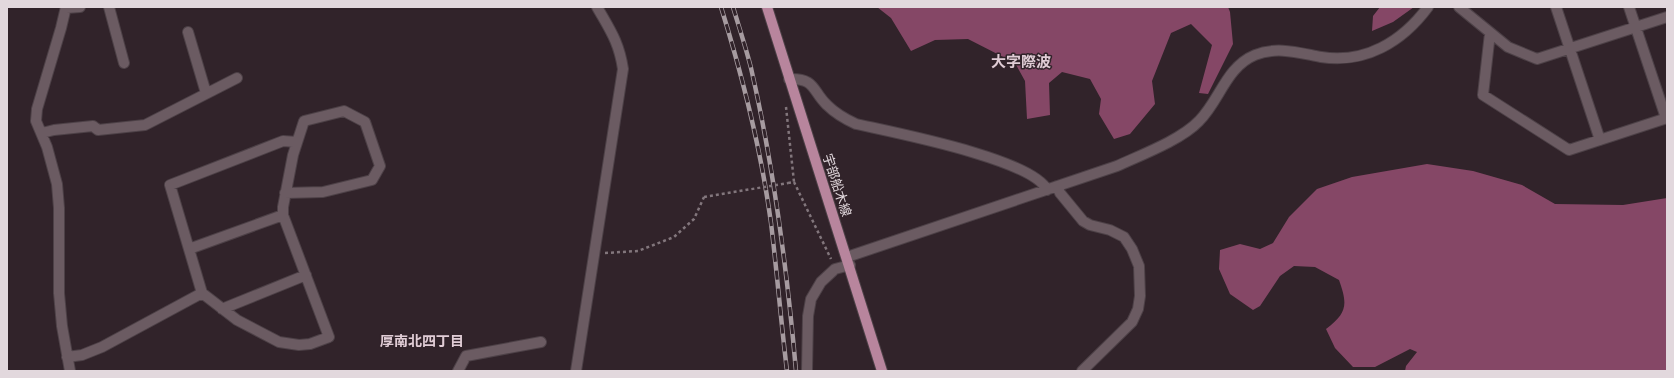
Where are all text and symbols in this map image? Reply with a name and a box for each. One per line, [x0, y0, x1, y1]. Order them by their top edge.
district label: 大字際波 [991, 53, 1051, 71]
street label: 宇部船木線 [820, 152, 854, 218]
district label: 厚南北四丁目 [380, 333, 464, 349]

